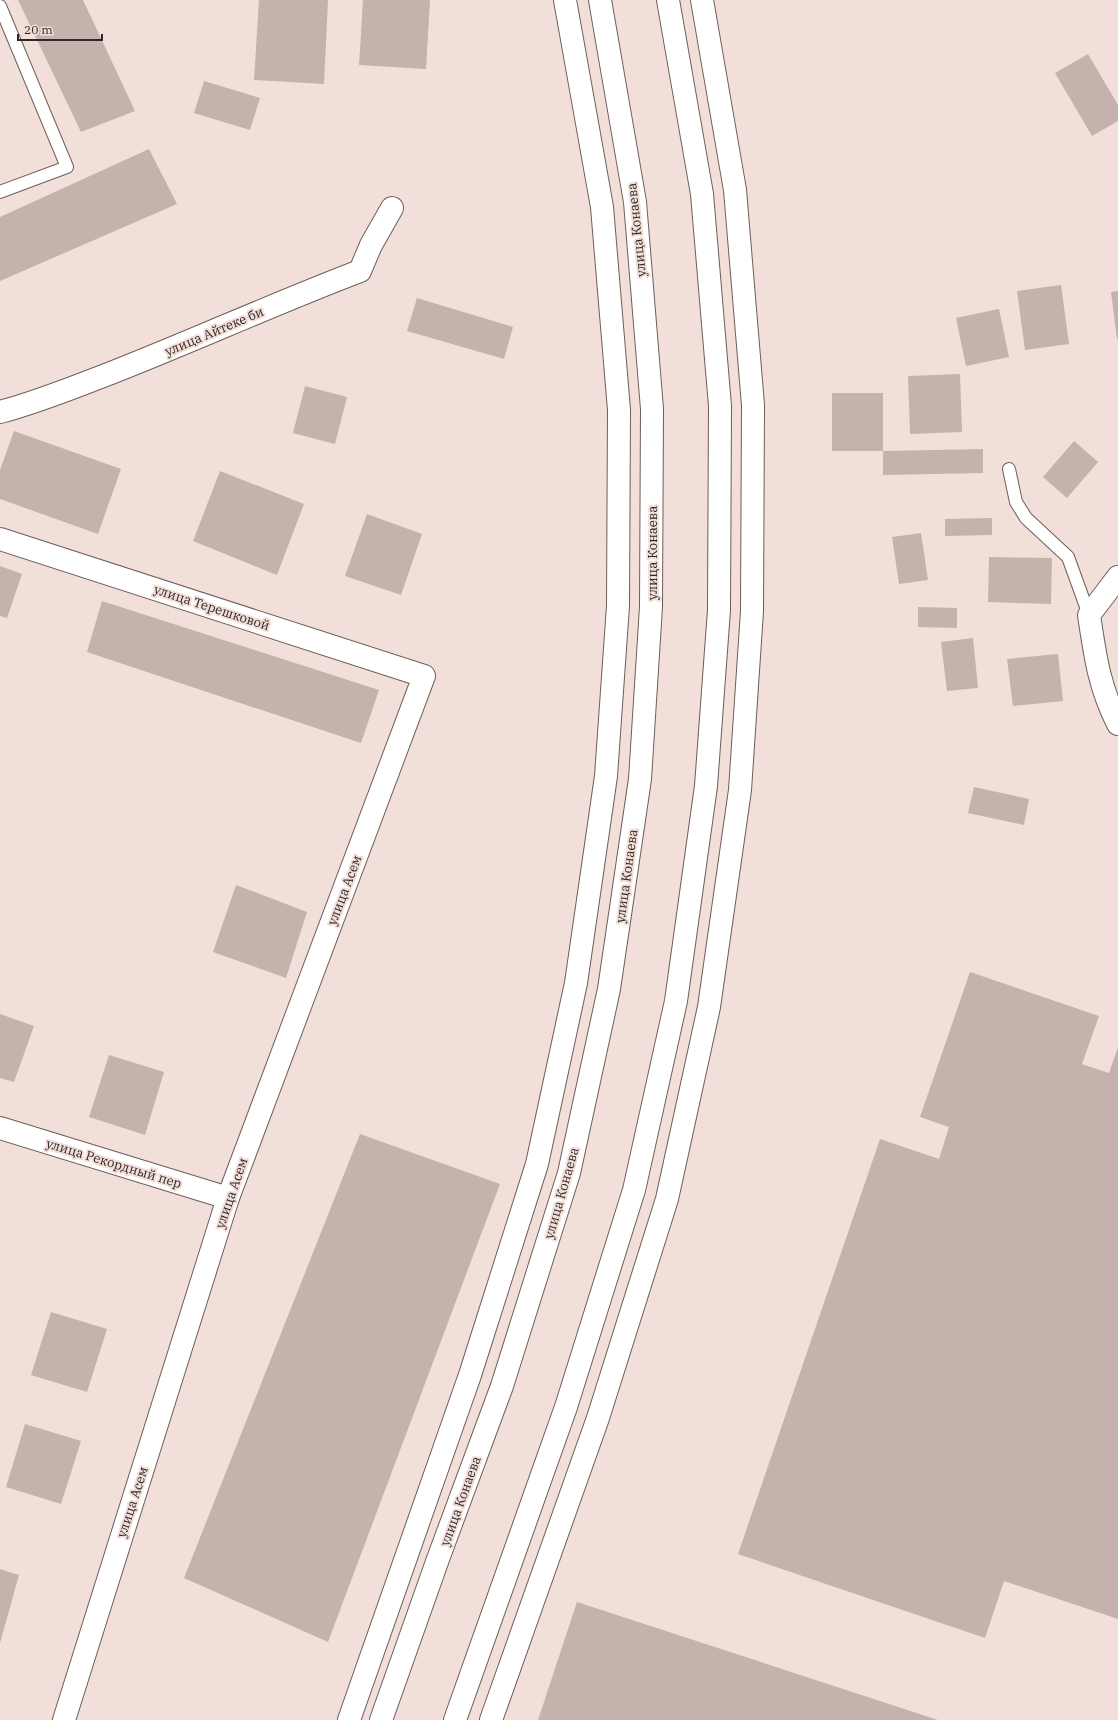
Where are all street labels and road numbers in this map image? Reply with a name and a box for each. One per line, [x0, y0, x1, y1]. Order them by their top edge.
street label: улица Конаева [623, 182, 650, 278]
street label: улица Айтеке би [162, 303, 266, 360]
street label: улица Конаева [644, 506, 661, 600]
street label: улица Терешковой [152, 581, 272, 634]
street label: улица Конаева [612, 828, 641, 924]
street label: улица Асем [323, 853, 366, 928]
street label: улица Рекордный пер [44, 1135, 184, 1192]
street label: улица Конаева [540, 1145, 583, 1241]
street label: улица Асем [211, 1155, 252, 1231]
street label: улица Конаева [436, 1454, 485, 1548]
street label: улица Асем [113, 1464, 152, 1540]

